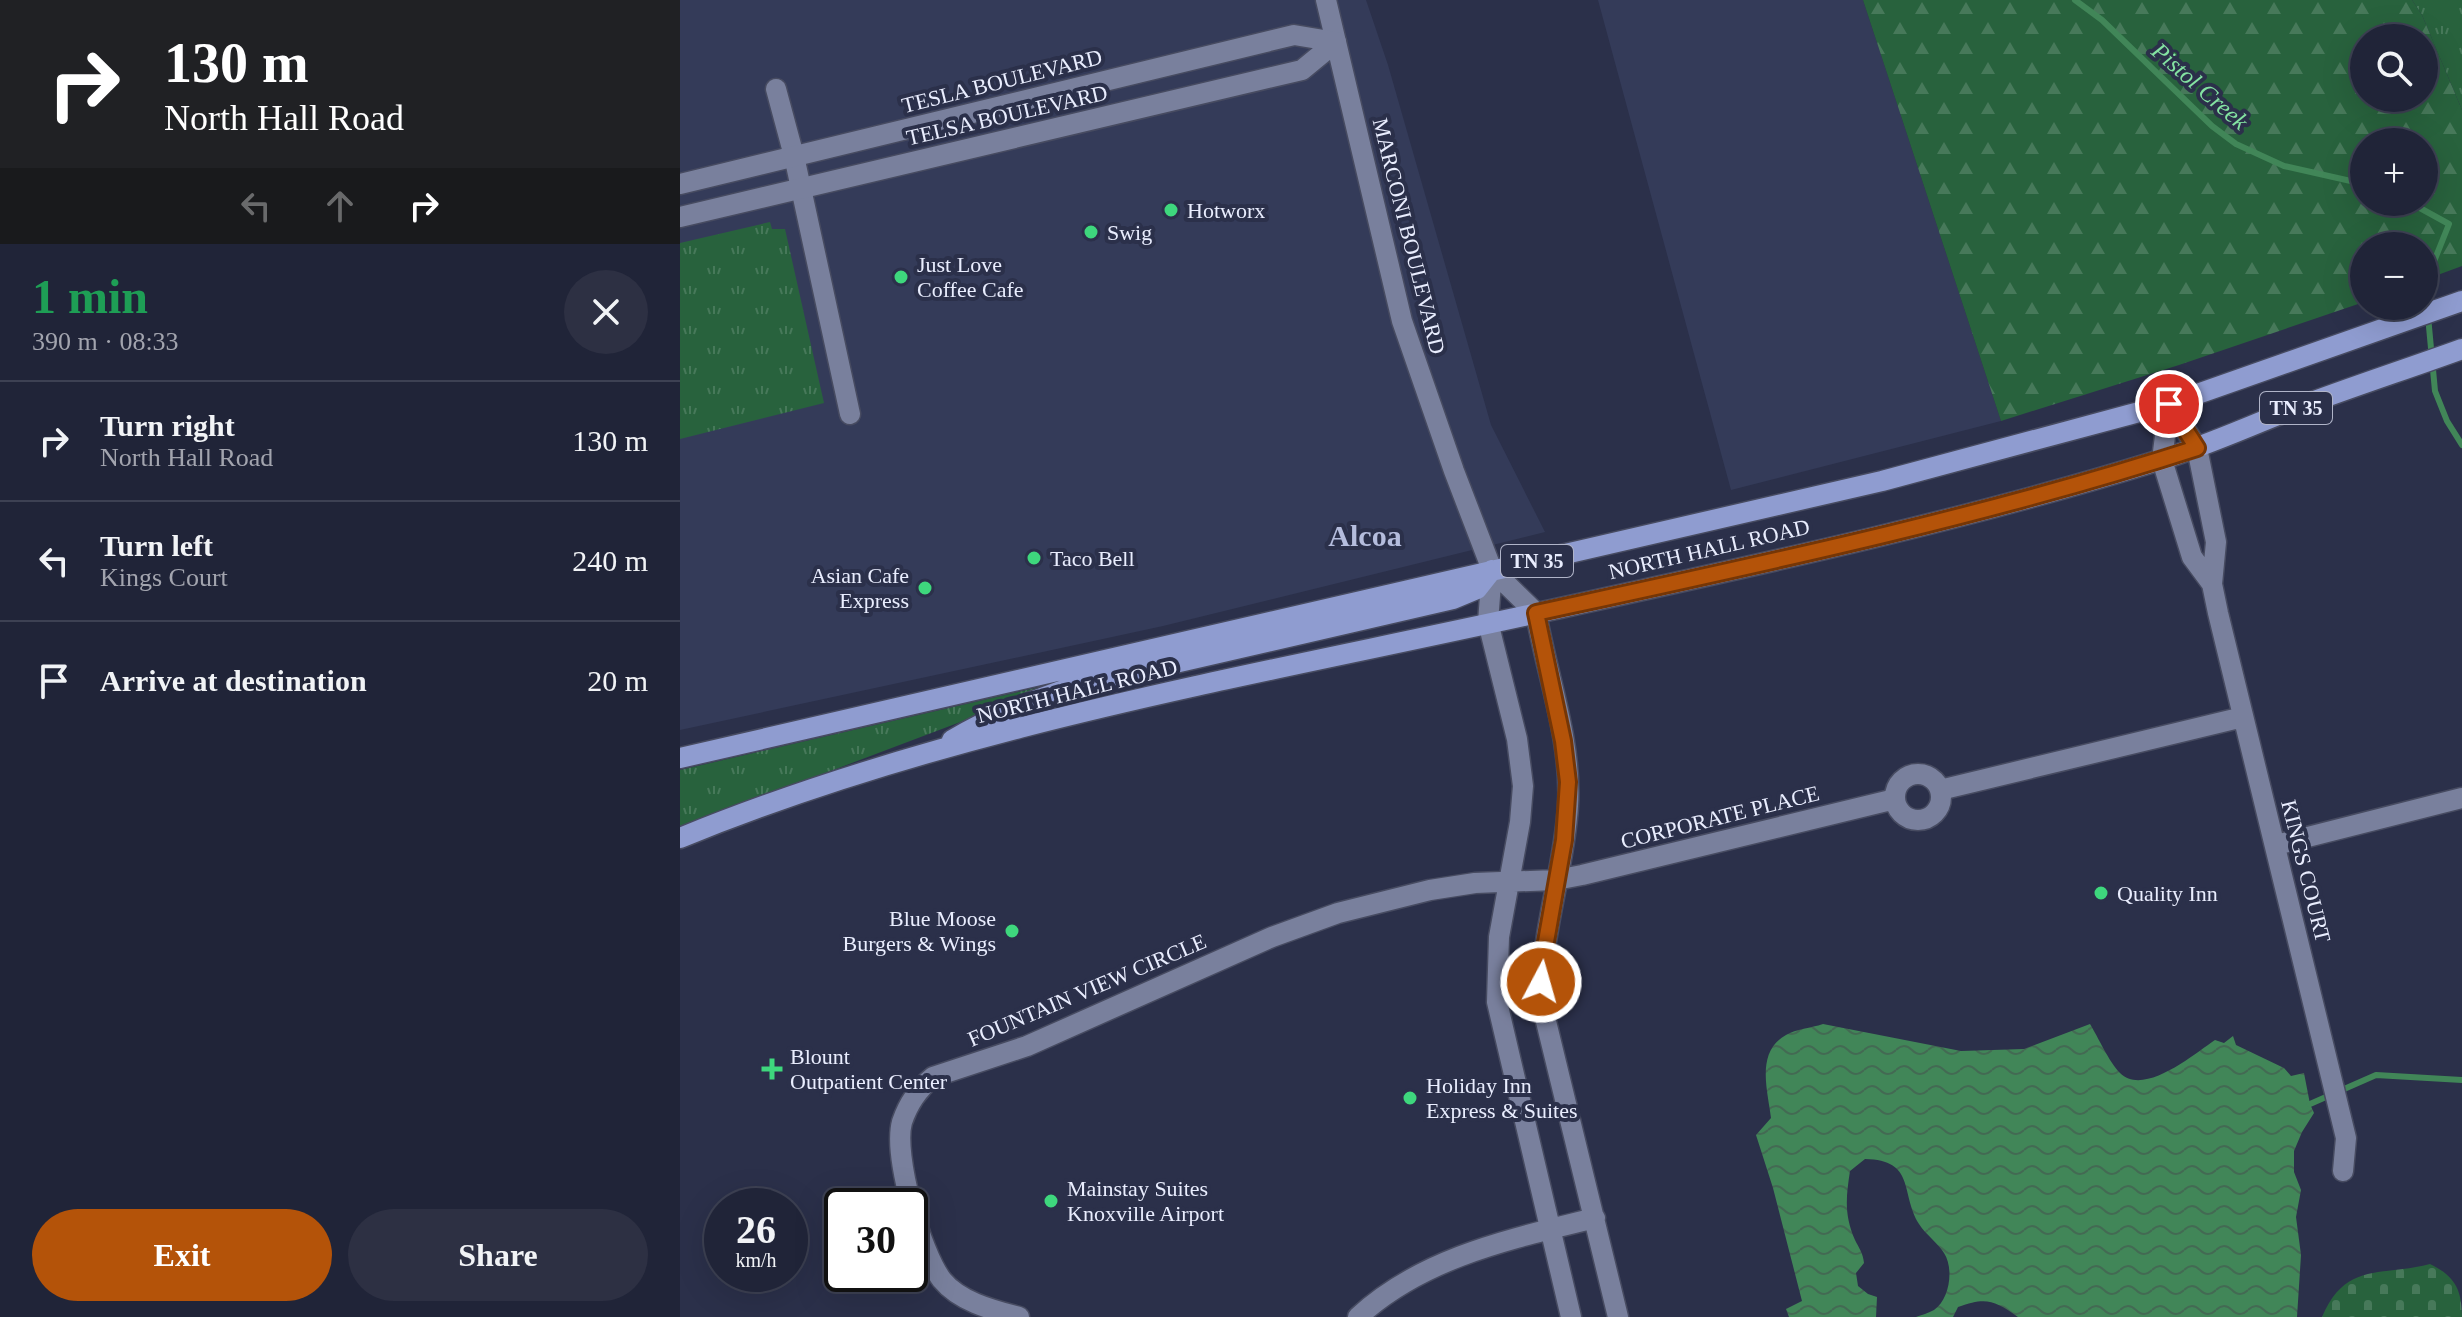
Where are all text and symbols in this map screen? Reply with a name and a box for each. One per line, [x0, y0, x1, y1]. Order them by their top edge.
map controls [2350, 24, 2438, 320]
button: search [2350, 24, 2438, 112]
icon: right [32, 32, 136, 136]
text: 130 m [164, 32, 309, 94]
water label: Pistol Creek [2146, 37, 2253, 135]
street label: TESLA BOULEVARD [899, 44, 1105, 118]
street label: TELSA BOULEVARD [904, 80, 1110, 150]
text: North Hall Road [164, 98, 404, 138]
street label: MARCONI BOULEVARD [1368, 115, 1450, 357]
button: + [2350, 128, 2438, 216]
icon: left [234, 184, 278, 228]
icon: ahead [318, 184, 362, 228]
icon: right [402, 184, 446, 228]
place label: Hotworx [1187, 198, 1265, 223]
marker: Hotworx [1162, 201, 1180, 219]
place label: Swig [1107, 220, 1152, 245]
marker: Swig [1082, 223, 1100, 241]
button: − [2350, 232, 2438, 320]
place label: Just Love Coffee Cafe [917, 252, 1024, 302]
marker: Just Love Coffee Cafe [892, 268, 910, 286]
text: 1 min [32, 270, 148, 323]
button: close [564, 270, 648, 354]
text: 390 m · 08:33 [32, 327, 179, 356]
pin [2135, 370, 2203, 438]
icon: arrive [2147, 382, 2191, 426]
road number: TN 35 [2260, 392, 2332, 424]
text: Turn right [100, 409, 235, 442]
icon: right [32, 419, 76, 463]
text: 130 m [572, 424, 648, 457]
text: North Hall Road [100, 443, 273, 472]
street label: NORTH HALL ROAD [1606, 514, 1812, 584]
district label: Alcoa [1328, 519, 1402, 552]
text: Turn left [100, 529, 213, 562]
icon: left [32, 539, 76, 583]
text: 240 m [572, 544, 648, 577]
road number: TN 35 [1501, 545, 1573, 577]
place label: Taco Bell [1050, 546, 1135, 571]
marker: Taco Bell [1025, 549, 1043, 567]
text: Kings Court [100, 563, 228, 592]
place label: Asian Cafe Express [811, 563, 909, 613]
marker: Asian Cafe Express [916, 579, 934, 597]
street label: NORTH HALL ROAD [974, 654, 1180, 728]
icon: arrive [32, 659, 76, 703]
text: Arrive at destination [100, 664, 367, 697]
text: 20 m [587, 664, 648, 697]
street label: CORPORATE PLACE [1618, 780, 1822, 854]
street label: KINGS COURT [2276, 797, 2336, 945]
place label: Quality Inn [2117, 881, 2218, 906]
marker: Quality Inn [2092, 884, 2110, 902]
place label: Blue Moose Burgers & Wings [842, 906, 996, 956]
marker: Blue Moose Burgers & Wings [1003, 922, 1021, 940]
street label: FOUNTAIN VIEW CIRCLE [964, 928, 1210, 1052]
position arrow [1499, 940, 1583, 1024]
place label: Blount Outpatient Center [790, 1044, 948, 1094]
marker: Blount Outpatient Center [761, 1058, 783, 1080]
place label: Holiday Inn Express & Suites [1426, 1073, 1578, 1123]
marker: Holiday Inn Express & Suites [1401, 1089, 1419, 1107]
place label: Mainstay Suites Knoxville Airport [1067, 1176, 1224, 1226]
speed limit sign: 30 [824, 1188, 928, 1292]
marker: Mainstay Suites Knoxville Airport [1042, 1192, 1060, 1210]
text: 26 [736, 1207, 776, 1252]
button: Exit [32, 1209, 332, 1301]
button: Share [348, 1209, 648, 1301]
text: km/h [735, 1249, 777, 1271]

